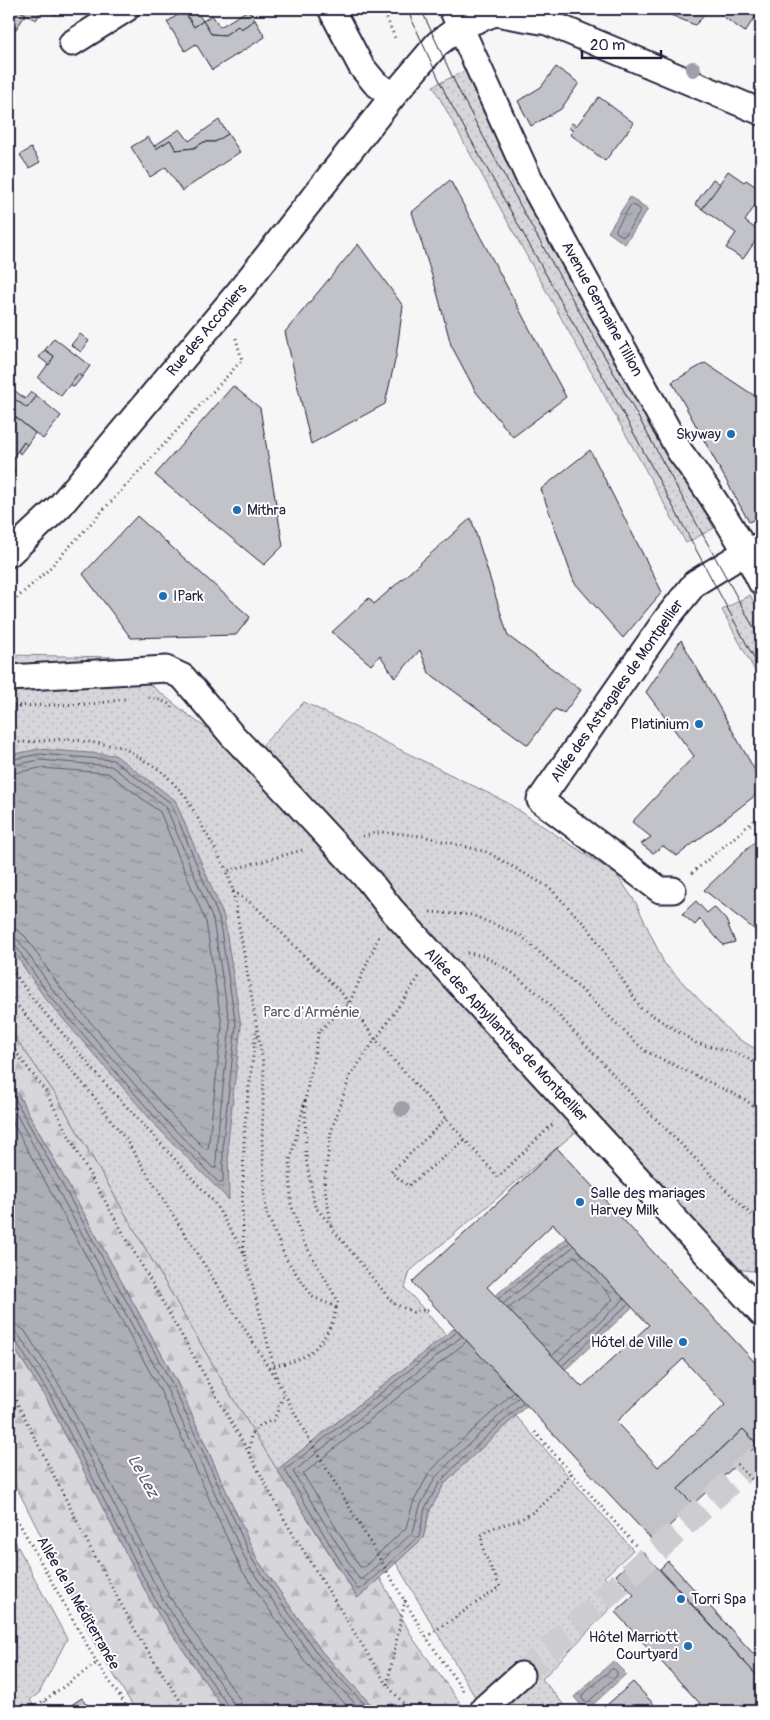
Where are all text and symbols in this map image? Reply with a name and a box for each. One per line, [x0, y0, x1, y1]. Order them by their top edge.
scale bar [582, 28, 661, 60]
text: 20 m [590, 36, 625, 55]
street label: Avenue Germaine Tillion [557, 238, 647, 380]
street label: Rue des Acconiers [163, 280, 252, 380]
place label: Skyway [676, 425, 722, 444]
marker: Skyway [725, 428, 737, 440]
place label: Mithra [247, 501, 286, 520]
marker: Mithra [231, 504, 243, 516]
place label: IPark [173, 587, 204, 606]
marker: IPark [157, 590, 169, 602]
street label: Allée des Astragales de Montpellier [546, 595, 688, 786]
place label: Platinium [630, 715, 689, 734]
marker: Platinium [693, 718, 705, 730]
street label: Allée des Aphyllanthes de Montpellier [420, 944, 592, 1127]
park label: Parc d'Arménie [263, 1003, 360, 1022]
place label: Salle des mariages Harvey Milk [590, 1184, 706, 1220]
marker: Salle des mariages Harvey Milk [574, 1196, 586, 1208]
place label: Hôtel de Ville [591, 1333, 674, 1352]
marker: Hôtel de Ville [677, 1336, 689, 1348]
water label: Le Lez [123, 1451, 164, 1503]
street label: Allée de la Méditerranée [32, 1533, 124, 1674]
place label: Torri Spa [691, 1590, 746, 1609]
marker: Torri Spa [675, 1593, 687, 1605]
place label: Hôtel Marriott Courtyard [589, 1628, 679, 1664]
marker: Hôtel Marriott Courtyard [682, 1640, 694, 1652]

